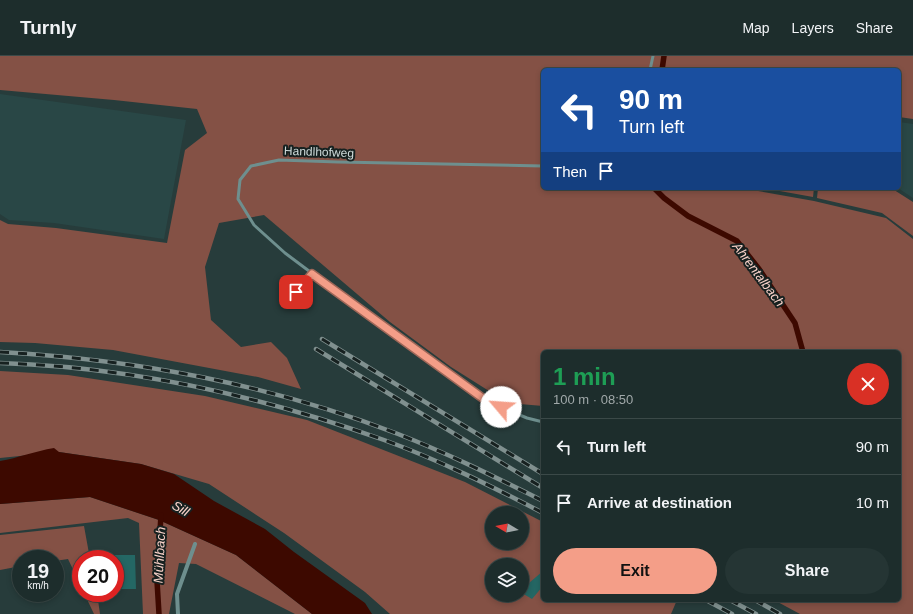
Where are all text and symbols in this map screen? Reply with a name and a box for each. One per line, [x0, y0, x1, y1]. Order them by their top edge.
text: Turnly [20, 17, 77, 38]
text: Map [742, 20, 770, 36]
text: Layers [792, 20, 834, 36]
text: Share [856, 20, 893, 36]
icon: left [553, 84, 605, 136]
text: 90 m [619, 84, 683, 115]
text: Turn left [619, 117, 684, 137]
street label: Handlhofweg [284, 144, 354, 160]
icon: arrive [595, 160, 617, 182]
text: Then [553, 163, 587, 180]
water label: Ahrentalbach [729, 238, 788, 309]
pin [279, 275, 313, 309]
icon: arrive [285, 281, 307, 303]
text: 1 min [553, 363, 616, 390]
button: close [847, 363, 889, 405]
position arrow [480, 386, 522, 428]
text: 100 m · 08:50 [553, 392, 633, 407]
icon: left [553, 436, 575, 458]
text: Turn left [587, 438, 646, 455]
text: 90 m [856, 438, 889, 455]
icon: arrive [553, 492, 575, 514]
text: Arrive at destination [587, 494, 732, 511]
text: 10 m [856, 494, 889, 511]
water label: Sill [169, 498, 193, 520]
north arrow [485, 506, 529, 550]
map controls [485, 506, 529, 602]
water label: Mühlbach [151, 526, 168, 584]
button: Exit [553, 548, 717, 594]
button: Share [725, 548, 889, 594]
speed limit sign: 20 [72, 550, 124, 602]
button: layers [485, 558, 529, 602]
text: 19 [27, 560, 49, 582]
text: km/h [27, 580, 49, 591]

